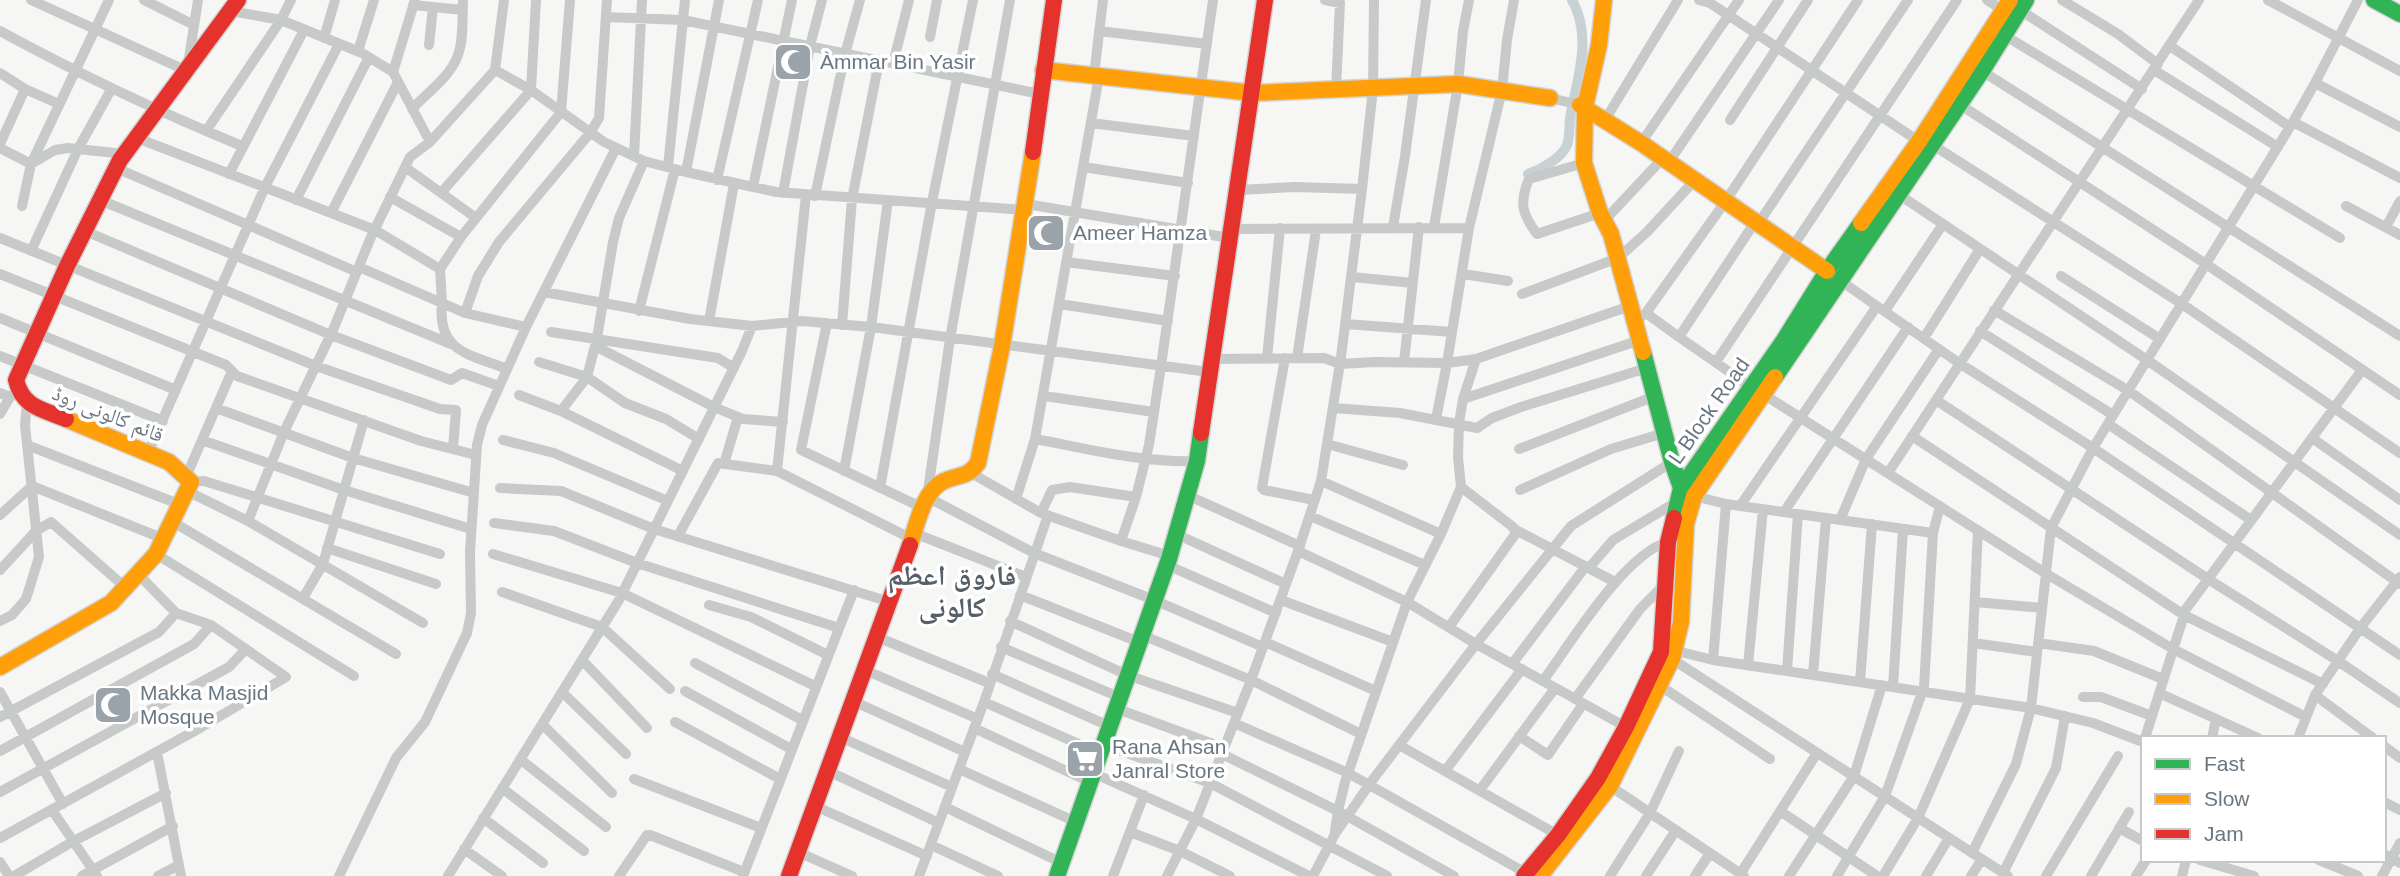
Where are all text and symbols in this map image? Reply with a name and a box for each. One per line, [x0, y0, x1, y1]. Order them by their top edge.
mosque icon: Àmmar Bin Yasir [772, 41, 814, 83]
place label: Àmmar Bin Yasir [820, 50, 976, 73]
mosque icon: Ameer Hamza [1025, 212, 1067, 254]
place label: Ameer Hamza [1073, 221, 1208, 244]
street label: L Block Road [1664, 353, 1754, 468]
street label: قائم کالونی روڈ [48, 381, 167, 449]
district label: فاروق اعظم کالونی [888, 560, 1016, 625]
place label: Makka Masjid Mosque [140, 681, 268, 728]
mosque icon: Makka Masjid Mosque [92, 684, 134, 726]
place label: Rana Ahsan Janral Store [1112, 735, 1226, 782]
legend [2141, 736, 2386, 862]
supermarket icon: Rana Ahsan Janral Store [1064, 738, 1106, 780]
text: Fast [2204, 752, 2245, 775]
text: Slow [2204, 787, 2250, 810]
text: Jam [2204, 822, 2244, 845]

